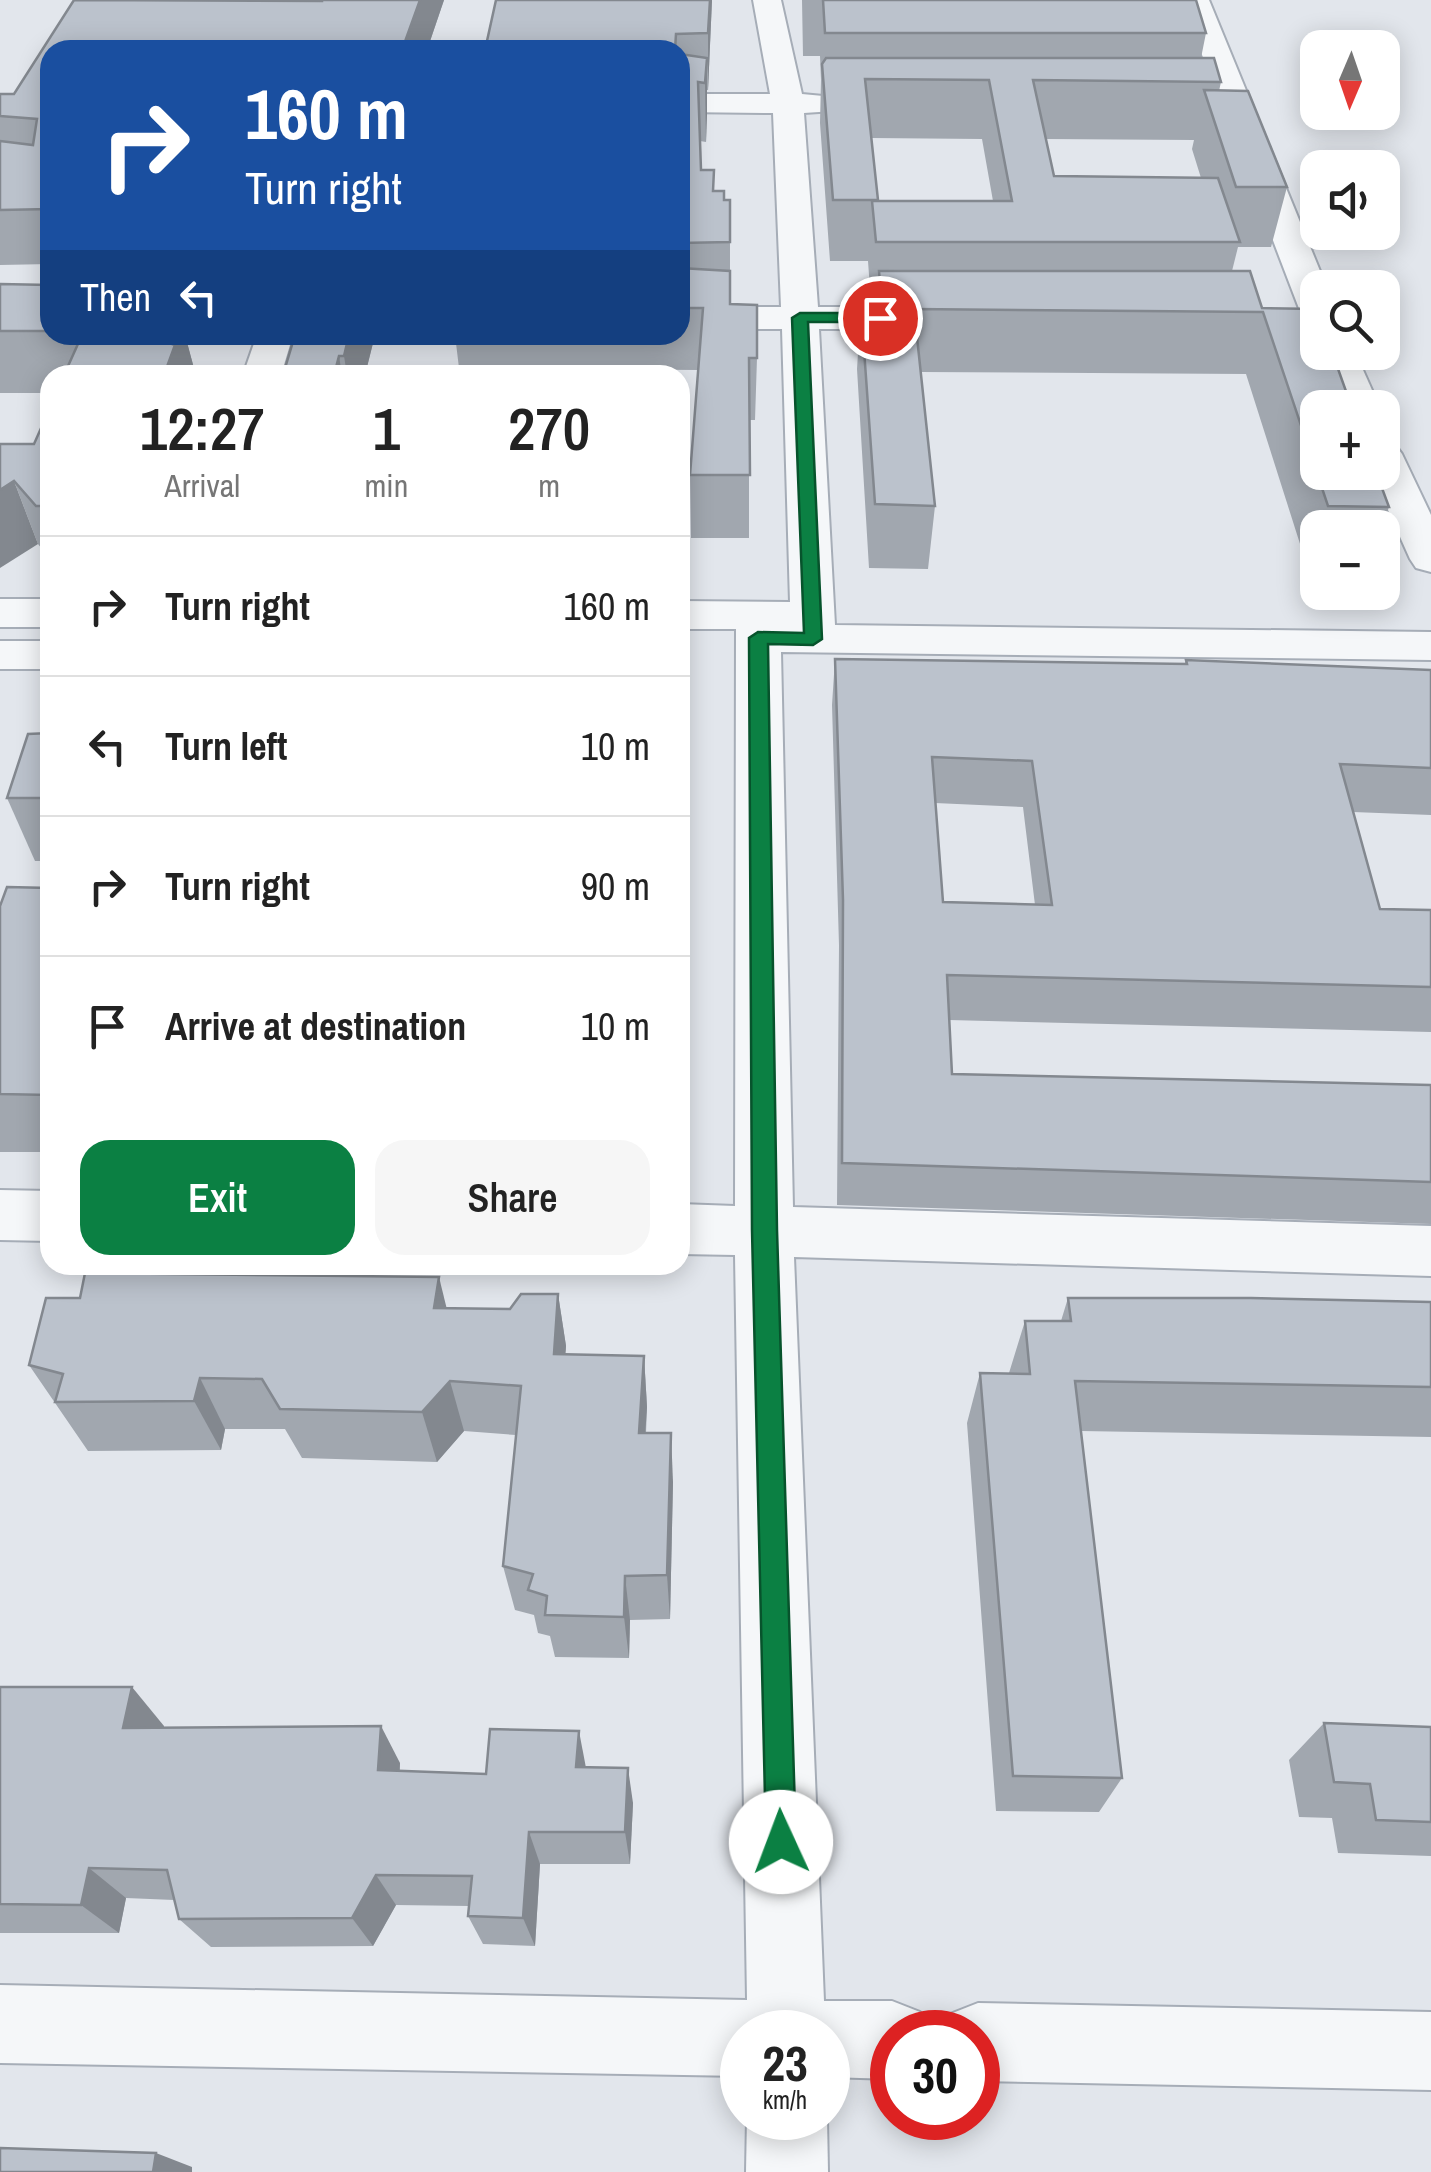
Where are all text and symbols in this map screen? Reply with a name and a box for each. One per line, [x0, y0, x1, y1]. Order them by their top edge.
north arrow [1300, 30, 1400, 130]
map controls [1300, 30, 1400, 610]
text: 160 m [245, 67, 408, 161]
icon: right [80, 80, 210, 210]
button: sound [1300, 150, 1400, 250]
text: Turn right [245, 157, 402, 218]
icon: left [171, 270, 226, 325]
button: search [1300, 270, 1400, 370]
text: Then [80, 272, 151, 323]
pin [838, 276, 923, 361]
icon: arrive [853, 291, 908, 346]
text: 12:27 [140, 388, 265, 469]
text: 1 [373, 388, 400, 469]
text: 270 [508, 388, 590, 469]
button: + [1300, 390, 1400, 490]
text: Arrival [164, 464, 240, 507]
text: min [365, 464, 408, 507]
text: m [538, 464, 560, 507]
button: − [1300, 510, 1400, 610]
icon: right [80, 579, 135, 634]
text: Turn right [165, 581, 310, 632]
text: 160 m [563, 581, 650, 632]
icon: left [80, 719, 135, 774]
text: Turn left [165, 721, 287, 772]
text: 10 m [581, 721, 650, 772]
icon: right [80, 859, 135, 914]
text: Turn right [165, 861, 310, 912]
text: 90 m [581, 861, 650, 912]
icon: arrive [80, 999, 135, 1054]
text: Arrive at destination [165, 1001, 466, 1052]
text: 10 m [581, 1001, 650, 1052]
button: Exit [80, 1140, 355, 1255]
button: Share [375, 1140, 650, 1255]
position arrow [729, 1790, 833, 1894]
speed limit sign: 30 [870, 2010, 1000, 2140]
text: 23 [762, 2029, 808, 2097]
text: km/h [763, 2083, 807, 2117]

